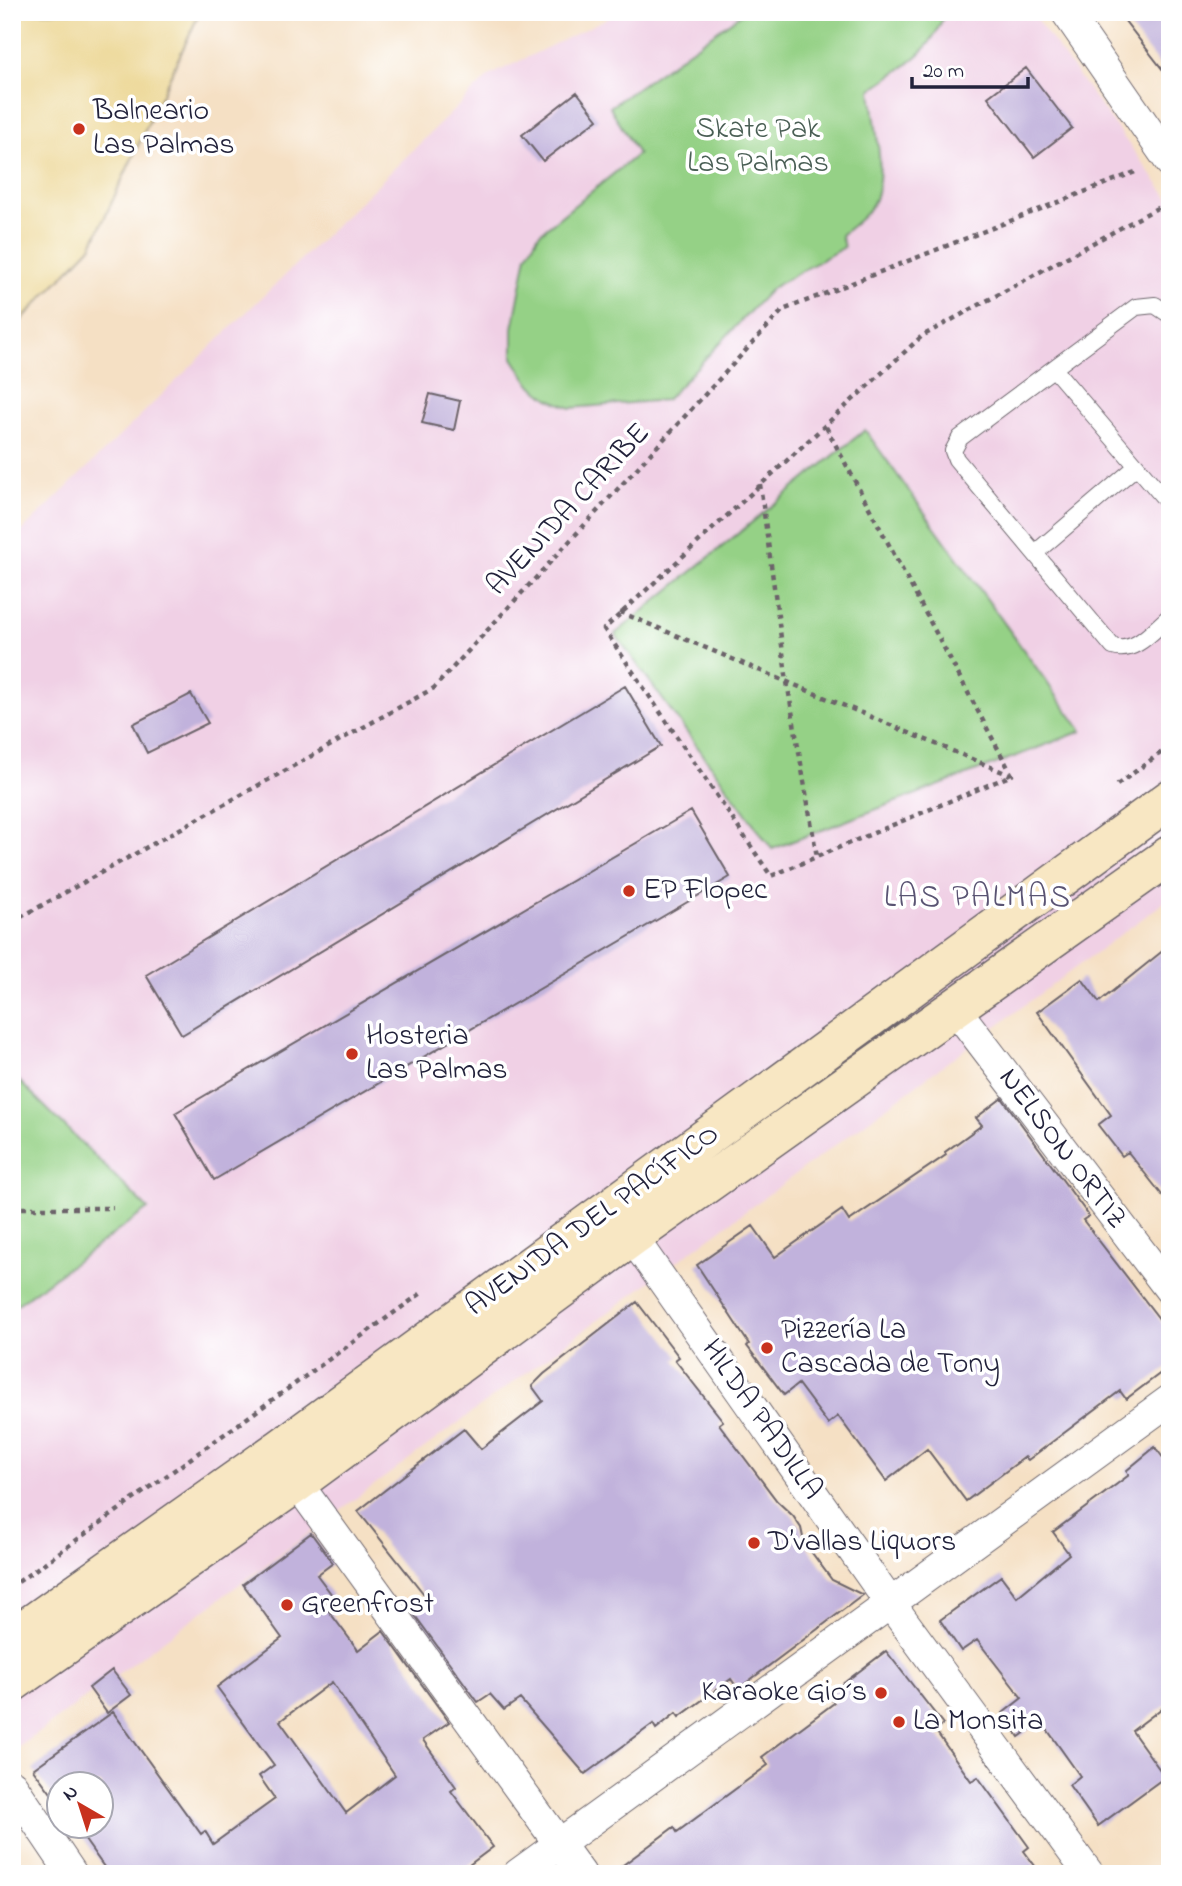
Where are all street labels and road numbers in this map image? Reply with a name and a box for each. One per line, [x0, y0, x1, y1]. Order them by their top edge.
street label: AVENIDA CARIBE [477, 413, 661, 607]
street label: NELSON ORTIZ [987, 1059, 1137, 1239]
street label: AVENIDA DEL PACÍFICO [457, 1114, 729, 1328]
street label: HILDA PADILLA [689, 1331, 833, 1509]

